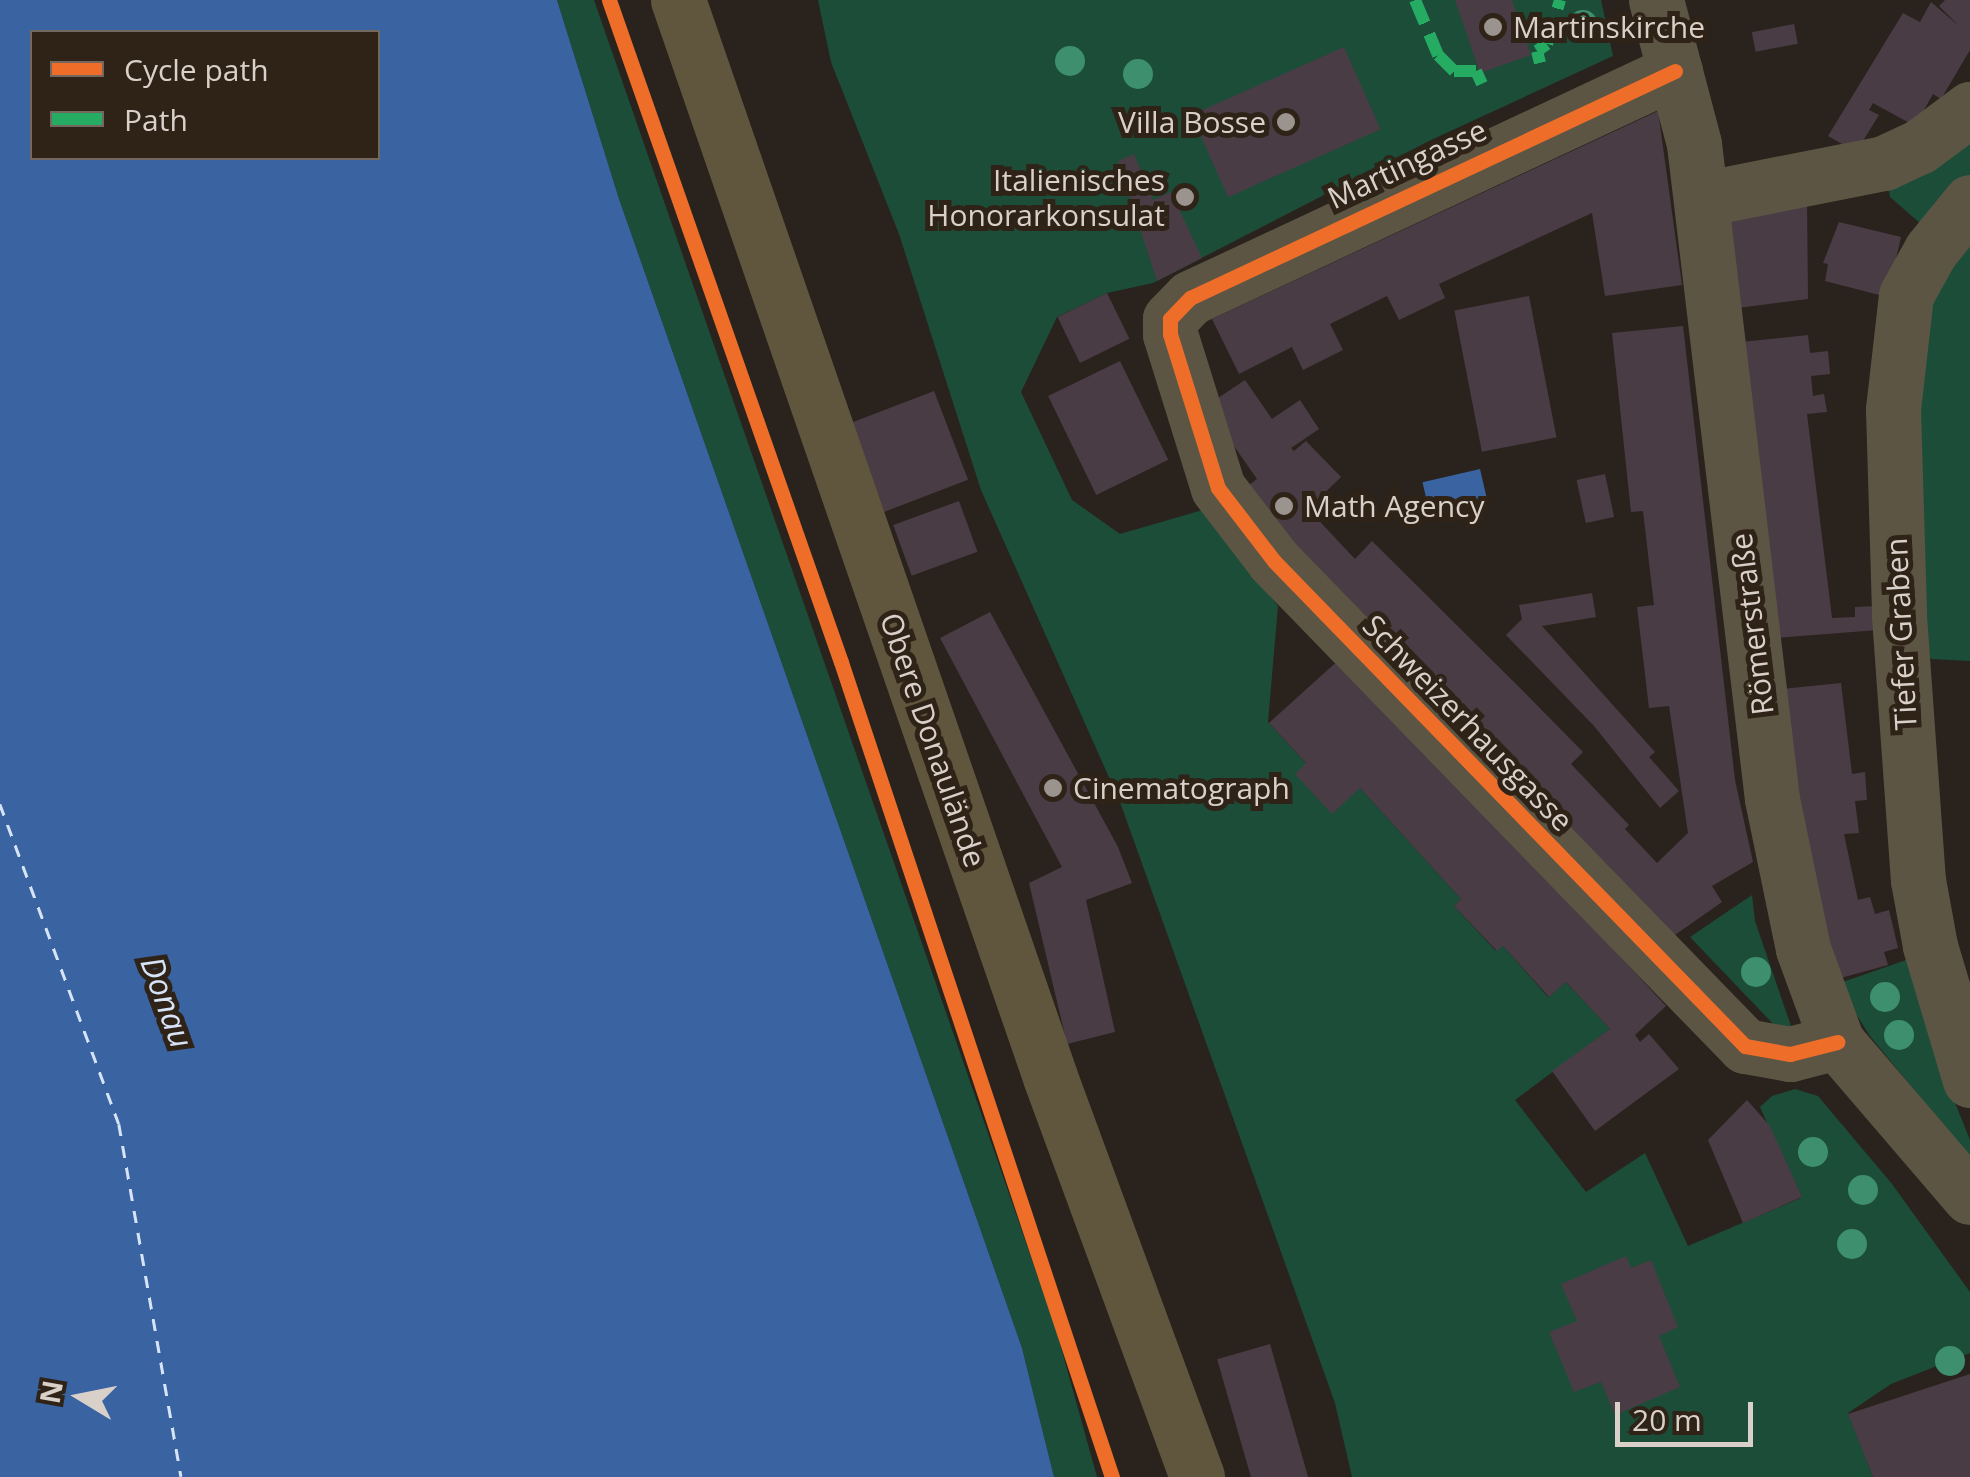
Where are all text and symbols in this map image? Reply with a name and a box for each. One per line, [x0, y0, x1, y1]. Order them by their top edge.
place label: Martinskirche [1513, 9, 1705, 45]
marker: Martinskirche [1482, 16, 1504, 38]
legend [30, 30, 380, 160]
text: Cycle path [124, 49, 269, 90]
text: Path [124, 99, 188, 140]
place label: Villa Bosse [1118, 104, 1266, 140]
marker: Villa Bosse [1275, 111, 1297, 133]
street label: Martingasse [1322, 112, 1492, 216]
place label: Italienisches Honorarkonsulat [927, 162, 1165, 232]
marker: Italienisches Honorarkonsulat [1174, 186, 1196, 208]
place label: Math Agency [1304, 488, 1484, 524]
marker: Math Agency [1273, 495, 1295, 517]
street label: Römerstraße [1723, 531, 1781, 717]
street label: Tiefer Graben [1878, 537, 1924, 731]
street label: Obere Donaulände [873, 608, 993, 872]
street label: Schweizerhausgasse [1356, 608, 1580, 838]
place label: Cinematograph [1073, 770, 1290, 806]
marker: Cinematograph [1042, 777, 1064, 799]
water label: Donau [133, 951, 201, 1053]
north arrow [30, 1347, 130, 1447]
text: N [30, 1377, 71, 1406]
scale bar [1620, 1382, 1758, 1444]
text: 20 m [1632, 1399, 1702, 1440]

